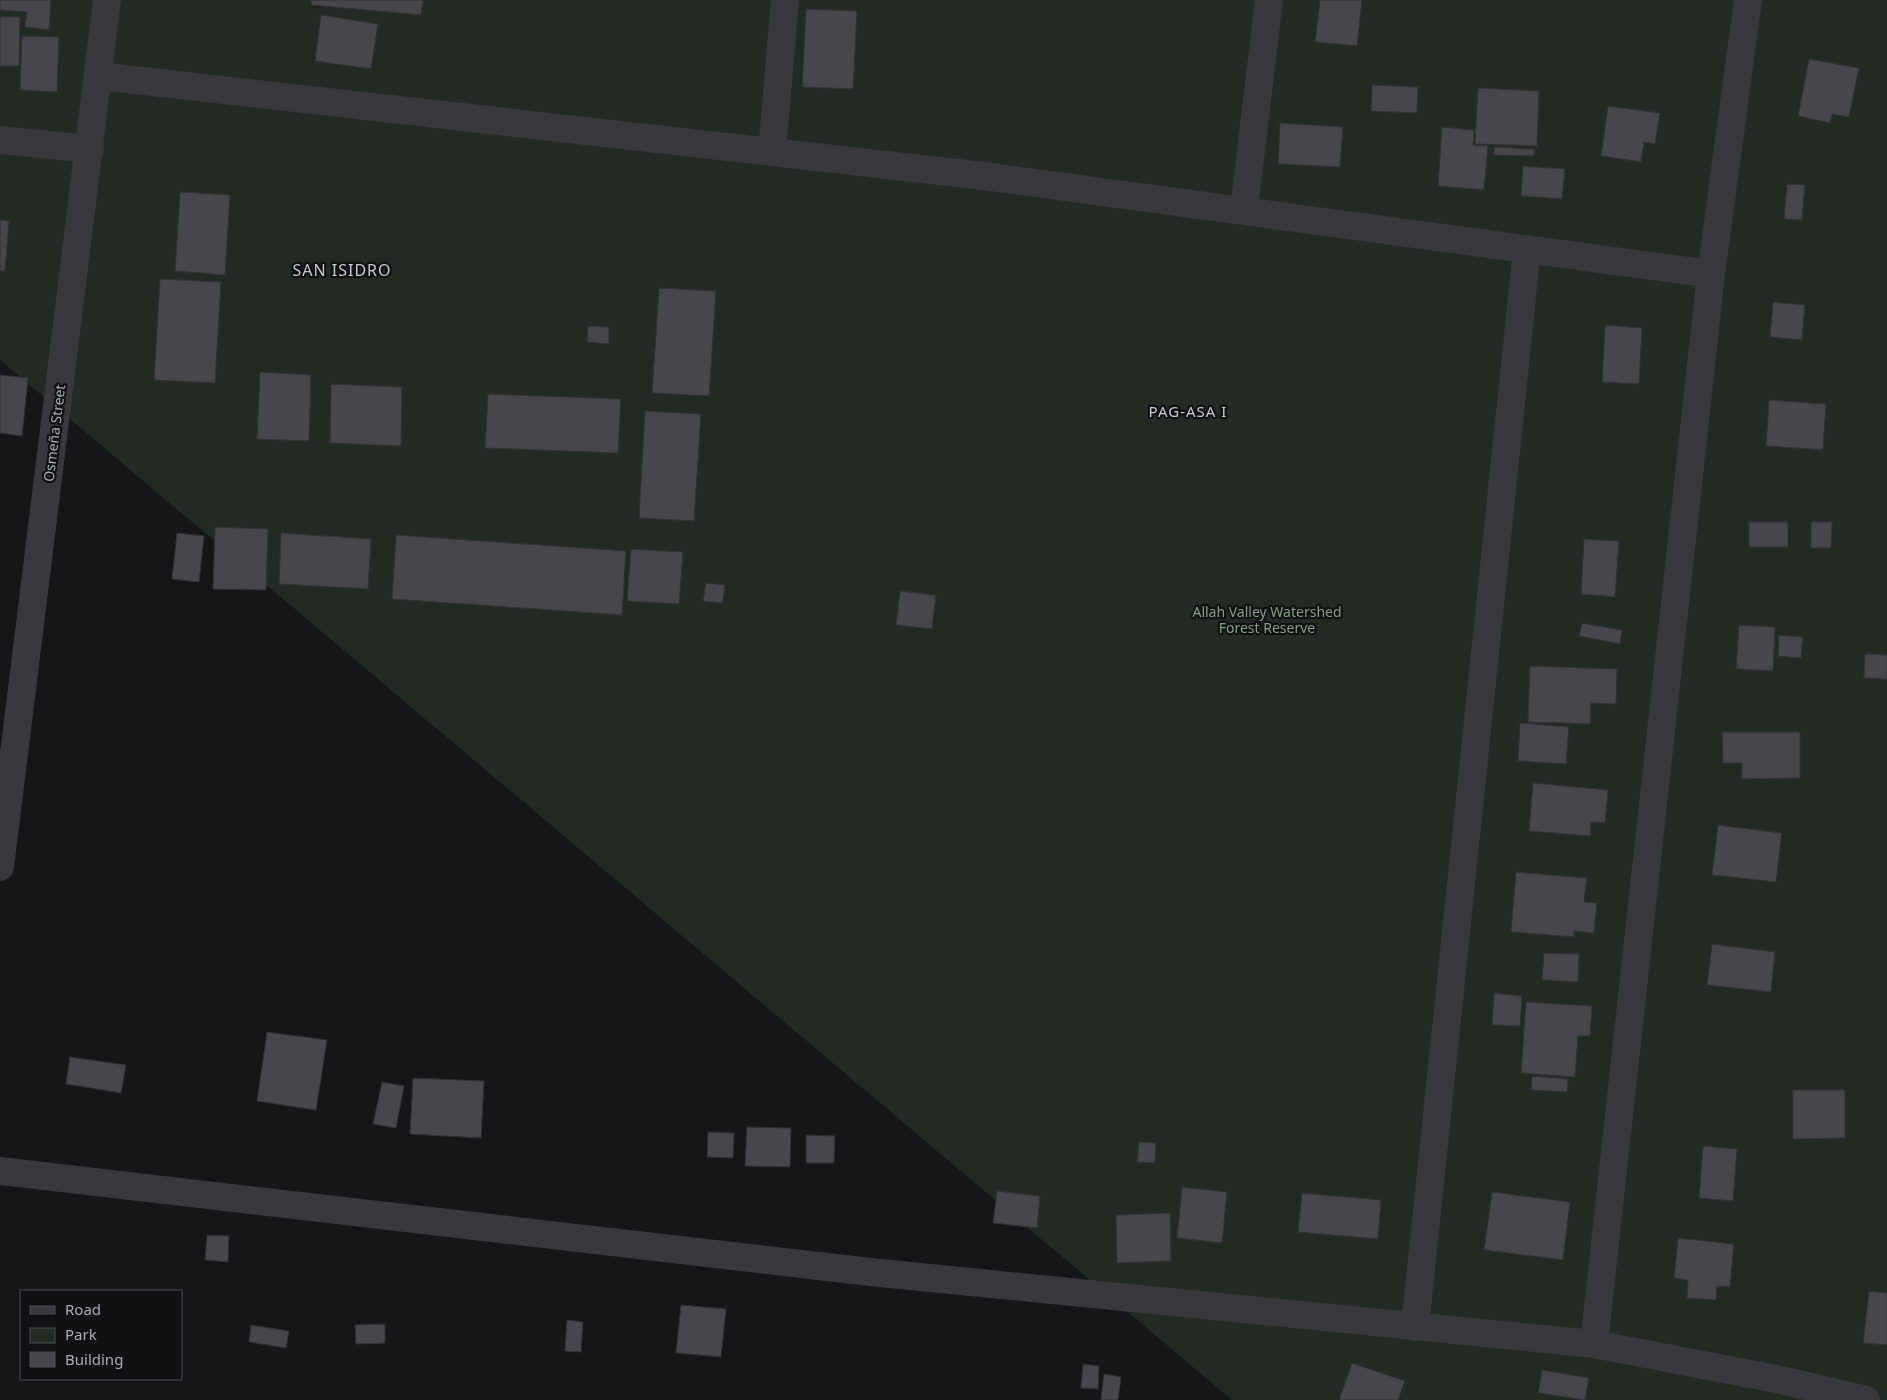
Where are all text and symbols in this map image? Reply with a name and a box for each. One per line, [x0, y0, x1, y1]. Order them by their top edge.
district label: SAN ISIDRO [292, 259, 392, 281]
street label: Osmeña Street [39, 383, 69, 483]
district label: PAG-ASA I [1149, 401, 1227, 421]
park label: Allah Valley Watershed Forest Reserve [1192, 602, 1342, 637]
legend [20, 1290, 182, 1380]
text: Road [65, 1299, 101, 1319]
text: Park [65, 1324, 97, 1344]
text: Building [65, 1349, 123, 1369]

